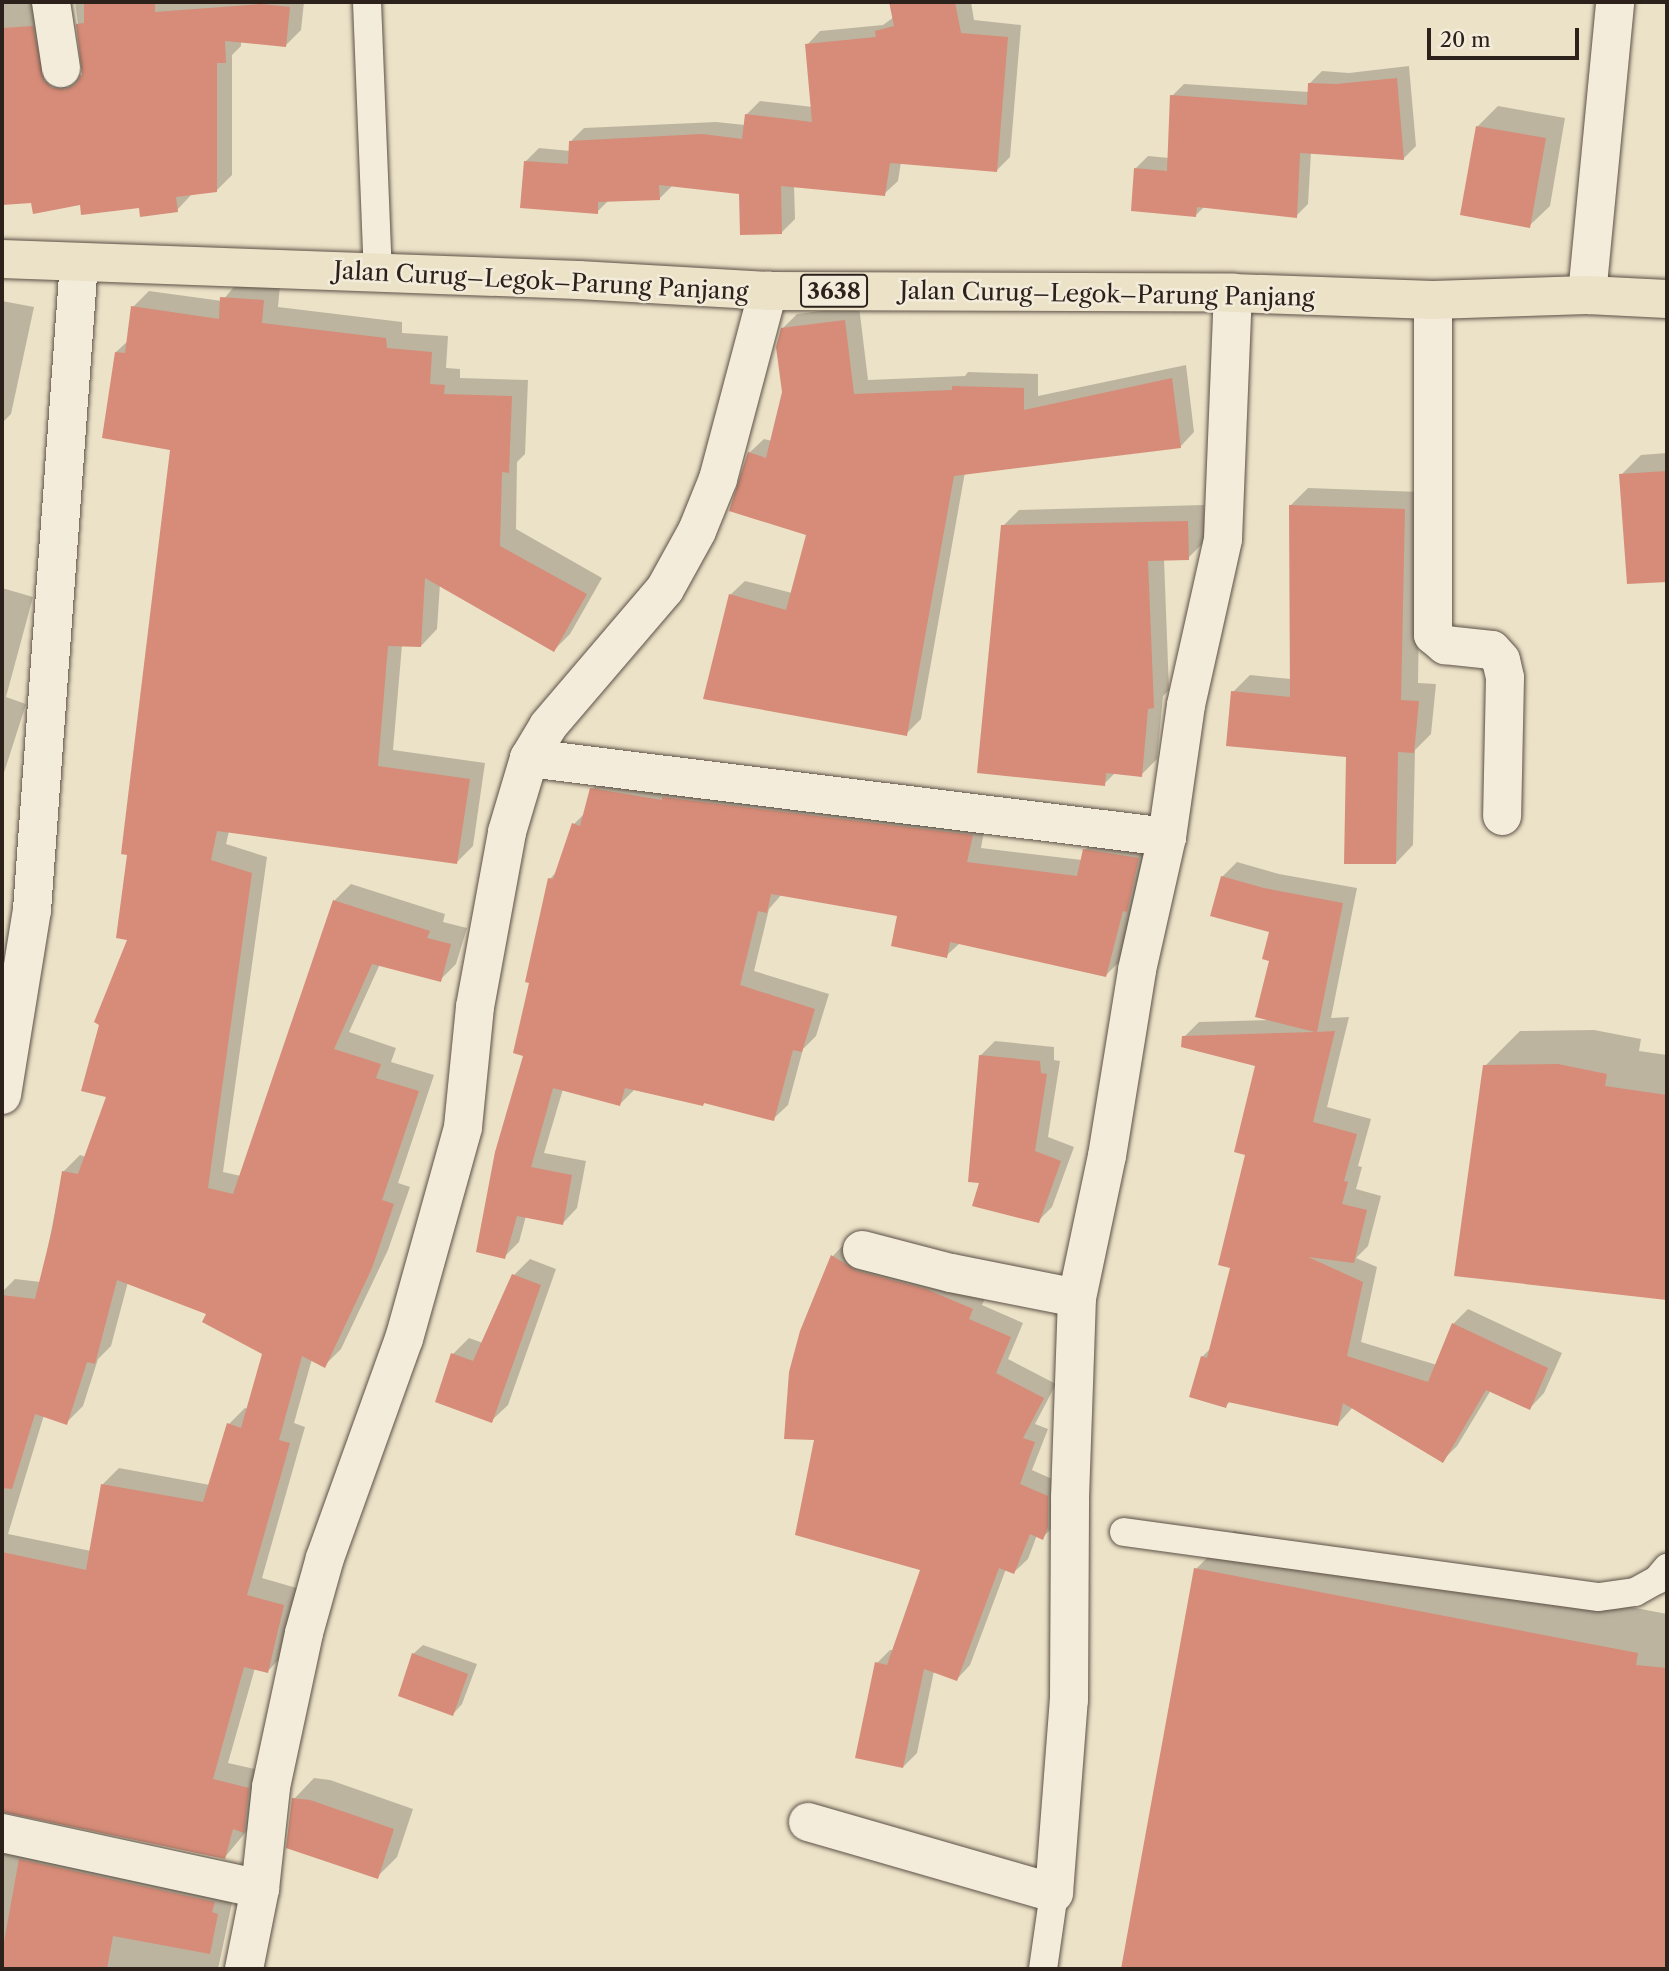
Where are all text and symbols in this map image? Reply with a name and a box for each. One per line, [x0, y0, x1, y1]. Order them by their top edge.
scale bar [1431, 14, 1583, 58]
text: 20 m [1440, 27, 1491, 52]
street label: Jalan Curug–Legok–Parung Panjang [333, 256, 749, 306]
road number: 3638 [799, 272, 869, 310]
street label: Jalan Curug–Legok–Parung Panjang [899, 276, 1315, 312]

